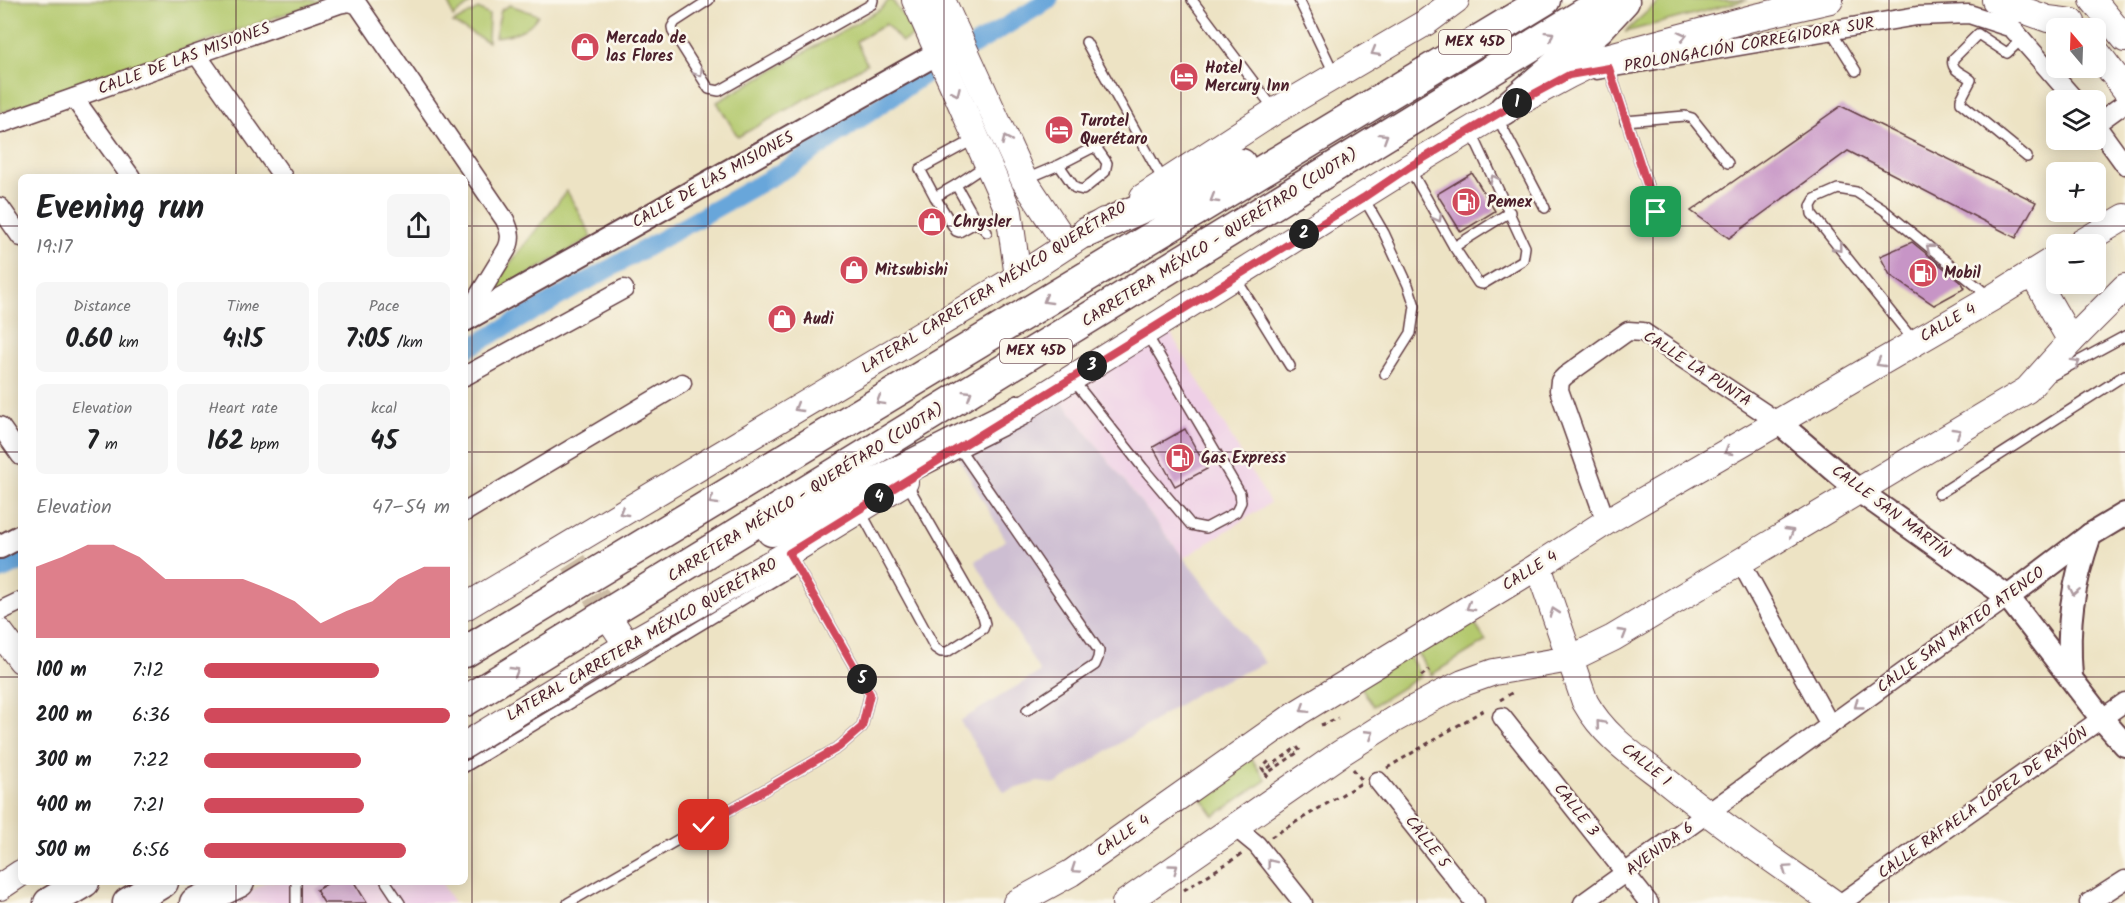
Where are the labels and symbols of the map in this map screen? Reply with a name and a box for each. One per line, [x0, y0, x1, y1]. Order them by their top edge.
street label: PROLONGACIÓN CORREGIDORA SUR [1622, 11, 1876, 79]
street label: CALLE DE LAS MISIONES [94, 16, 274, 102]
north arrow [2046, 18, 2106, 78]
place label: Mercado de las Flores [606, 26, 686, 69]
road number: MEX 45D [1439, 30, 1511, 54]
one-way arrow [1544, 30, 1554, 42]
shop icon: Mercado de las Flores [569, 31, 601, 63]
one-way arrow [1677, 31, 1688, 43]
one-way arrow [1371, 45, 1381, 57]
place label: Hotel Mercury Inn [1205, 56, 1289, 99]
hotel icon: Hotel Mercury Inn [1168, 61, 1200, 93]
one-way arrow [692, 67, 703, 78]
one-way arrow [949, 85, 961, 96]
pin: 1 [1502, 88, 1532, 118]
place label: Turotel Querétaro [1080, 109, 1148, 152]
hotel icon: Turotel Querétaro [1043, 114, 1075, 146]
street label: CALLE DE LAS MISIONES [628, 125, 799, 235]
one-way arrow [1378, 132, 1388, 144]
one-way arrow [1002, 136, 1014, 147]
street label: CARRETERA MÉXICO - QUERÉTARO (CUOTA) [1077, 142, 1363, 334]
one-way arrow [1490, 175, 1502, 186]
fuel station icon: Pemex [1450, 186, 1482, 218]
pin [1630, 186, 1681, 237]
place label: Pemex [1487, 190, 1533, 215]
one-way arrow [1210, 191, 1220, 203]
street label: LATERAL CARRETERA MÉXICO QUERÉTARO [856, 195, 1132, 381]
shop icon: Chrysler [916, 206, 948, 238]
place label: Chrysler [953, 210, 1013, 235]
one-way arrow [1431, 212, 1442, 222]
pin: 2 [1289, 219, 1319, 249]
one-way arrow [1831, 241, 1842, 252]
one-way arrow [1926, 244, 1937, 255]
shop icon: Mitsubishi [838, 254, 870, 286]
fuel station icon: Mobil [1907, 257, 1939, 289]
place label: Mitsubishi [875, 258, 948, 283]
place label: Mobil [1944, 261, 1982, 286]
one-way arrow [1043, 292, 1053, 304]
street label: CALLE 4 [1915, 297, 1981, 349]
shop icon: Audi [766, 303, 798, 335]
place label: Audi [803, 307, 834, 332]
street label: CALLE LA PUNTA [1638, 325, 1756, 414]
road number: MEX 45D [1000, 339, 1072, 363]
pin: 3 [1077, 351, 1107, 381]
one-way arrow [1876, 356, 1886, 367]
one-way arrow [2070, 359, 2080, 370]
one-way arrow [962, 389, 972, 401]
one-way arrow [876, 393, 886, 405]
street label: CARRETERA MÉXICO - QUERÉTARO (CUOTA) [663, 397, 949, 589]
one-way arrow [794, 401, 804, 412]
one-way arrow [1951, 427, 1961, 439]
fuel station icon: Gas Express [1164, 442, 1196, 474]
one-way arrow [1724, 444, 1734, 456]
place label: Gas Express [1201, 446, 1286, 471]
street label: CALLE SAN MARTÍN [1826, 459, 1956, 565]
pin: 4 [864, 483, 894, 513]
one-way arrow [709, 494, 719, 506]
one-way arrow [619, 505, 629, 517]
one-way arrow [1784, 528, 1794, 539]
street label: CALLE 4 [1497, 544, 1563, 598]
street label: LATERAL CARRETERA MÉXICO QUERÉTARO [502, 552, 782, 728]
street label: CALLE SAN MATEO ATENCO [1872, 560, 2050, 700]
one-way arrow [2068, 585, 2081, 595]
one-way arrow [1466, 600, 1476, 612]
one-way arrow [1549, 607, 1562, 618]
one-way arrow [1617, 628, 1627, 640]
pin: 5 [847, 664, 877, 694]
one-way arrow [509, 667, 519, 679]
one-way arrow [1854, 698, 1865, 709]
one-way arrow [1300, 702, 1311, 713]
one-way arrow [1596, 719, 1607, 730]
street label: CALLE RAFAELA LÓPEZ DE RAYÓN [1873, 720, 2093, 885]
one-way arrow [1364, 731, 1375, 742]
street label: CALLE 1 [1616, 737, 1676, 793]
street label: CALLE 3 [1547, 778, 1605, 842]
pin [678, 799, 729, 850]
street label: CALLE 4 [1091, 808, 1155, 864]
street label: CALLE 5 [1398, 810, 1457, 875]
street label: AVENIDA 6 [1621, 816, 1699, 882]
one-way arrow [1268, 858, 1279, 869]
one-way arrow [1071, 862, 1082, 873]
one-way arrow [1168, 864, 1179, 875]
one-way arrow [1781, 865, 1792, 876]

